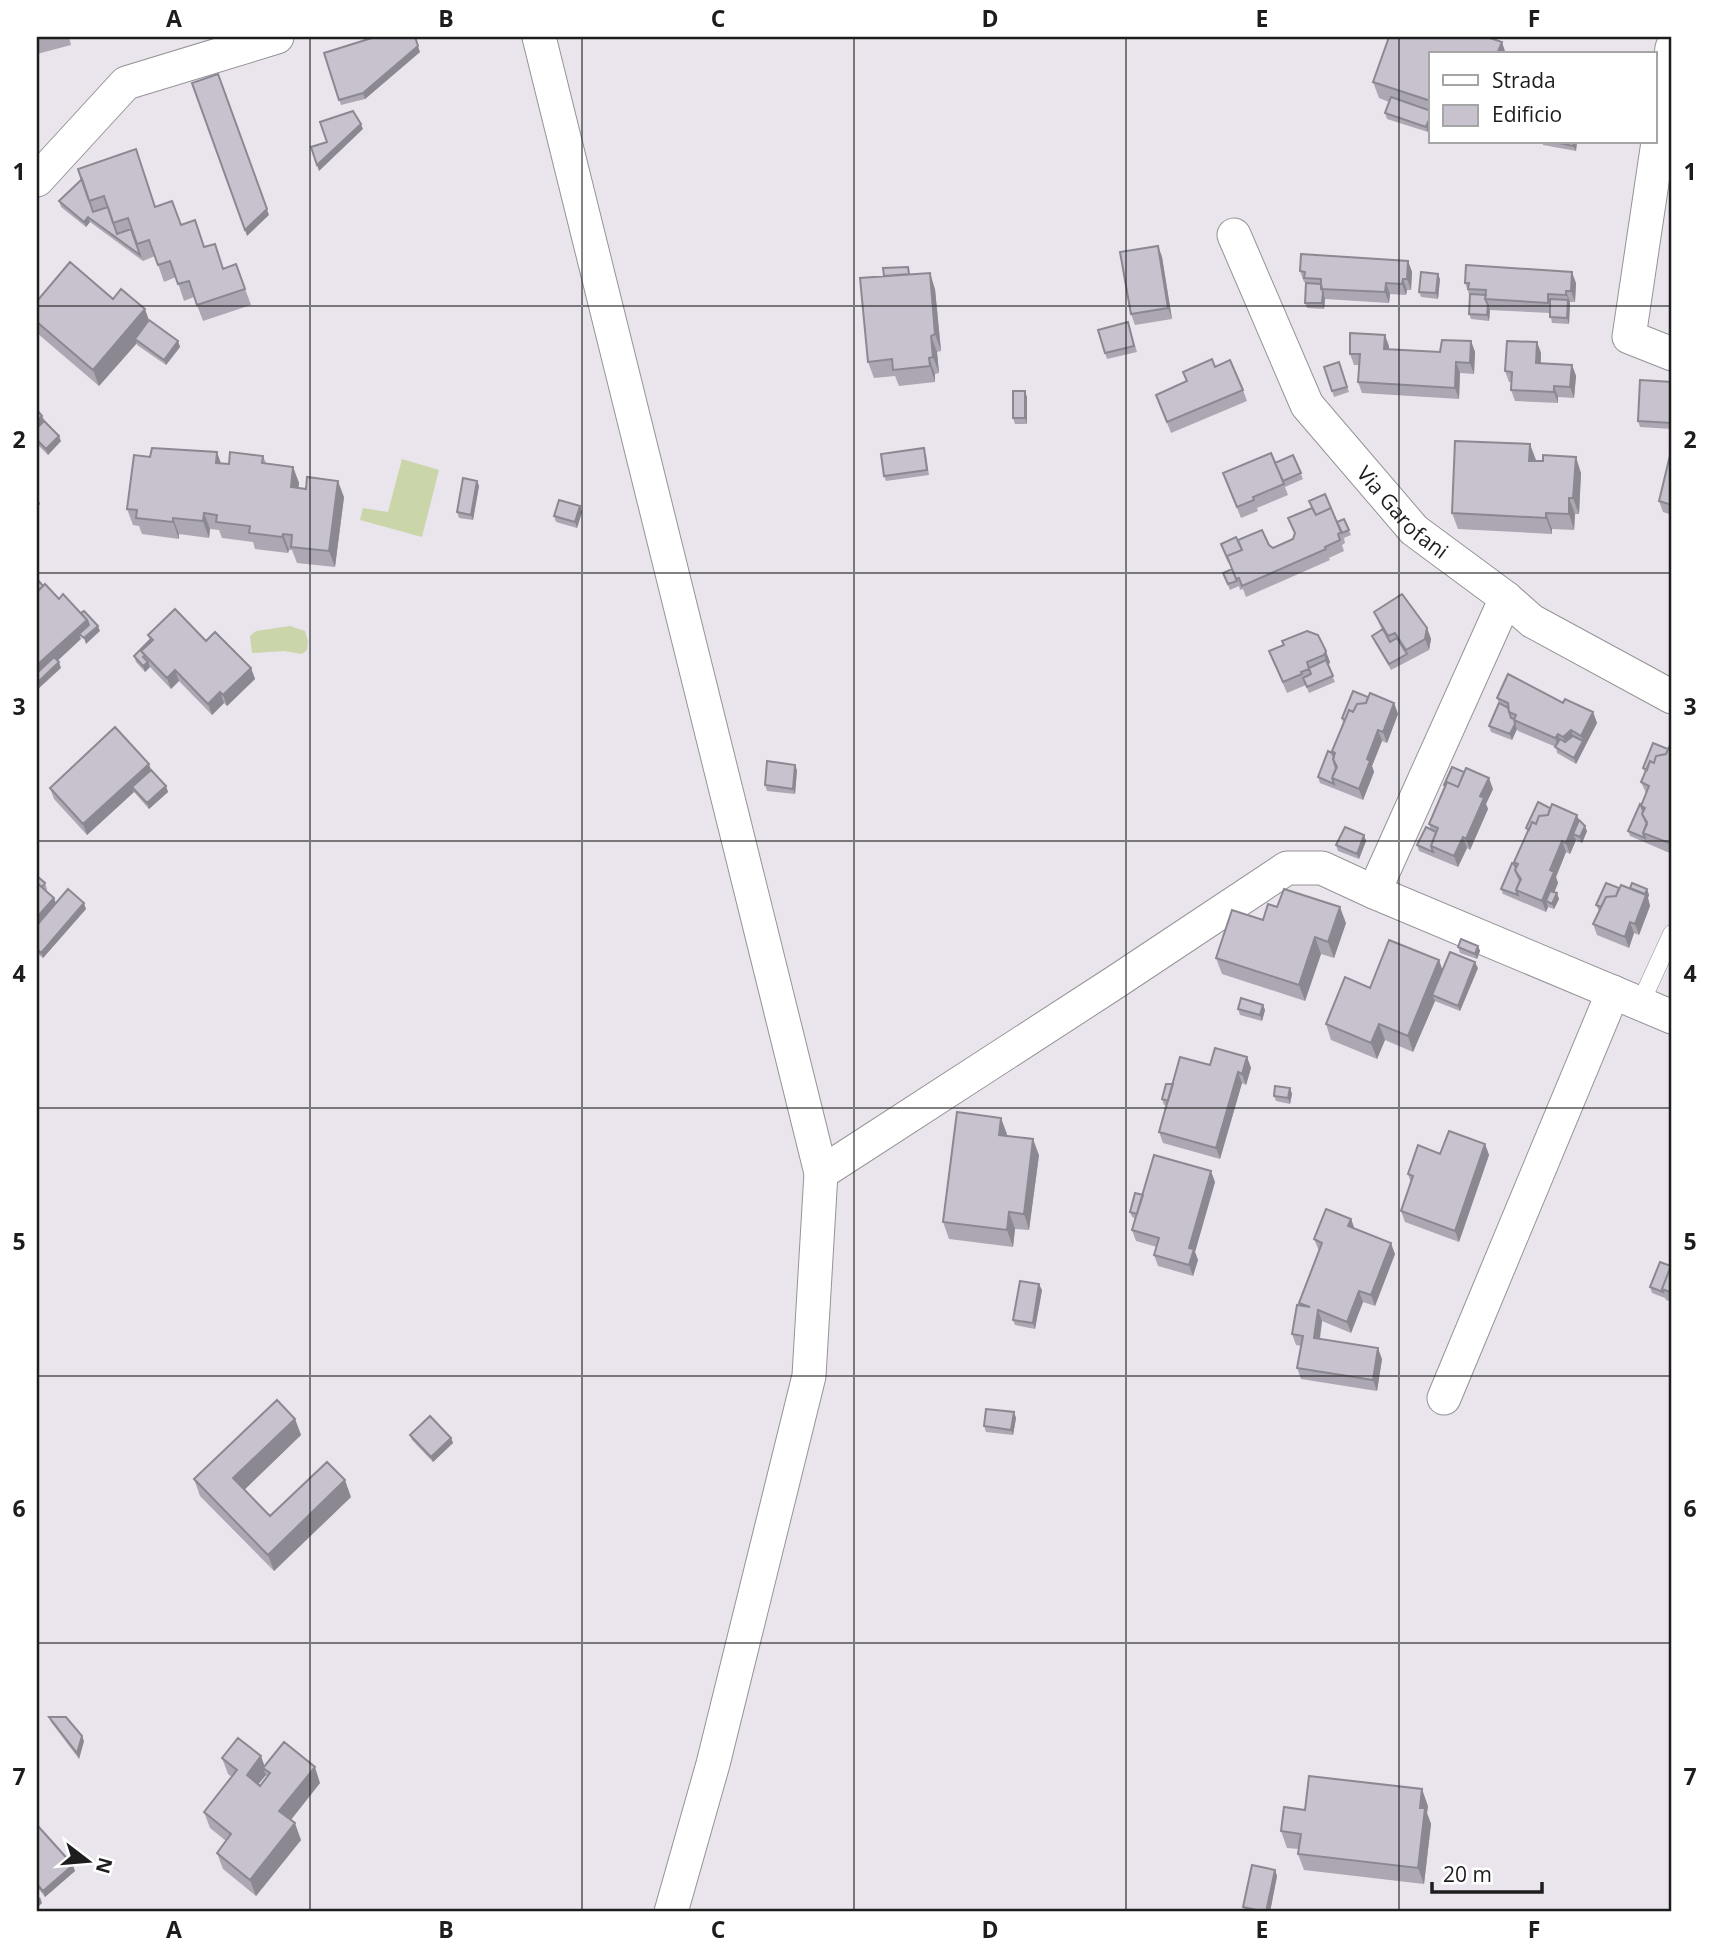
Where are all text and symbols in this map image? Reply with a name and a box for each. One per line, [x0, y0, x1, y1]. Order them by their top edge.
text: A [166, 2, 182, 34]
text: B [438, 2, 454, 34]
text: C [711, 2, 725, 34]
text: D [981, 2, 999, 34]
text: E [1256, 2, 1268, 34]
text: F [1528, 2, 1540, 34]
legend [1429, 52, 1656, 144]
text: Strada [1492, 66, 1556, 94]
text: Edificio [1492, 100, 1562, 128]
text: 1 [12, 155, 26, 187]
text: 1 [1683, 155, 1697, 187]
text: 2 [12, 423, 26, 455]
text: 2 [1683, 423, 1697, 455]
street label: Via Garofani [1351, 460, 1454, 565]
text: 3 [12, 690, 26, 722]
text: 3 [1683, 690, 1697, 722]
text: 4 [12, 957, 26, 989]
text: 4 [1683, 957, 1697, 989]
text: 5 [12, 1225, 26, 1257]
text: 5 [1683, 1225, 1697, 1257]
text: 6 [12, 1492, 26, 1524]
text: 6 [1683, 1492, 1697, 1524]
text: 7 [12, 1760, 26, 1792]
text: 7 [1683, 1760, 1697, 1792]
north arrow [52, 1826, 122, 1896]
scale bar [1432, 1851, 1543, 1895]
text: N [90, 1855, 119, 1877]
text: 20 m [1443, 1860, 1492, 1888]
text: A [166, 1913, 182, 1945]
text: B [438, 1913, 454, 1945]
text: C [711, 1913, 725, 1945]
text: D [981, 1913, 999, 1945]
text: E [1256, 1913, 1268, 1945]
text: F [1528, 1913, 1540, 1945]

